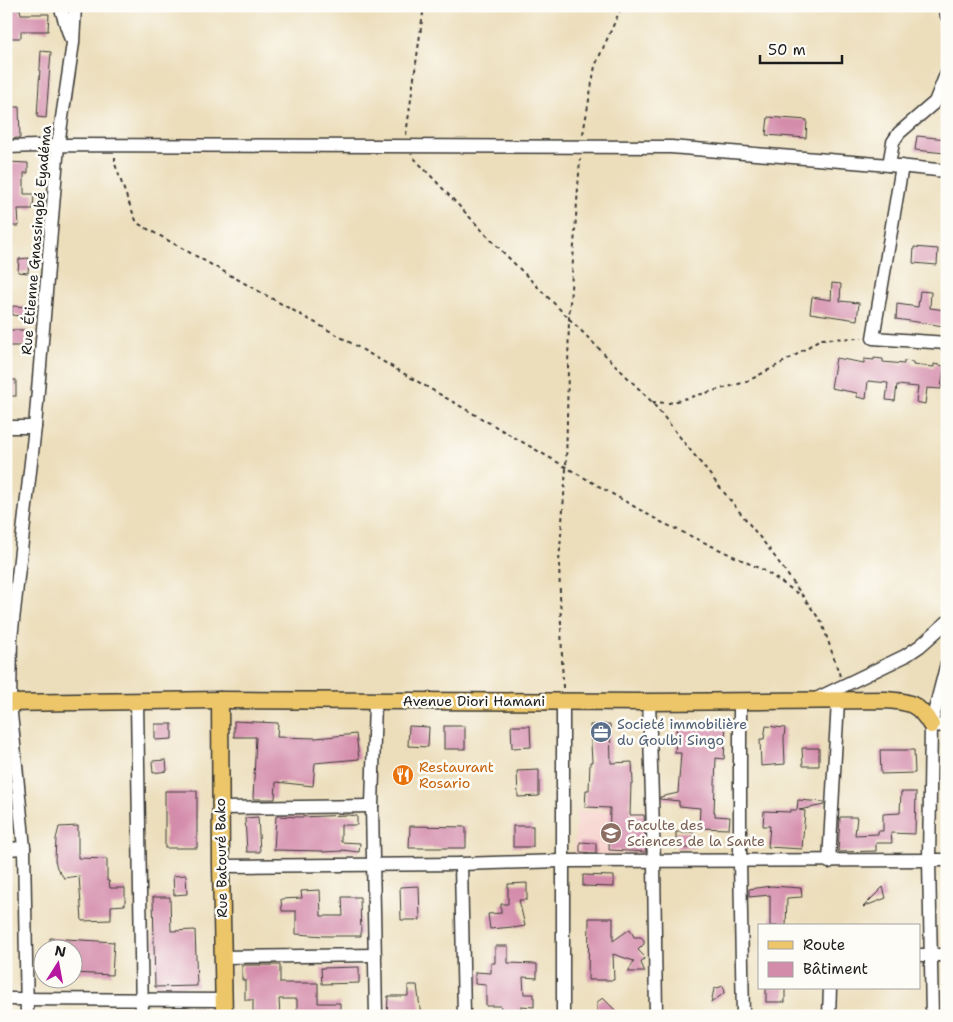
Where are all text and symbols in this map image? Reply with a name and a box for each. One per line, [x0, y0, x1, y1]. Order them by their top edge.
scale bar [760, 32, 843, 64]
text: 50 m [768, 40, 806, 60]
street label: Rue Étienne Gnassingbé Eyadéma [17, 124, 55, 356]
street label: Avenue Diori Hamani [403, 692, 545, 710]
place label: Societé immobilière du Goulbi Singo [617, 715, 747, 749]
office icon: Societé immobilière du Goulbi Singo [589, 720, 613, 744]
place label: Restaurant Rosario [419, 758, 494, 792]
restaurant icon: Restaurant Rosario [391, 763, 415, 787]
street label: Rue Batouré Bako [211, 798, 231, 918]
place label: Faculte des Sciences de la Sante [627, 816, 765, 850]
school or university icon: Faculte des Sciences de la Sante [599, 821, 623, 845]
legend [758, 924, 920, 990]
text: Route [803, 935, 845, 955]
north arrow [32, 940, 82, 990]
text: N [53, 941, 68, 961]
text: Bâtiment [803, 959, 868, 979]

